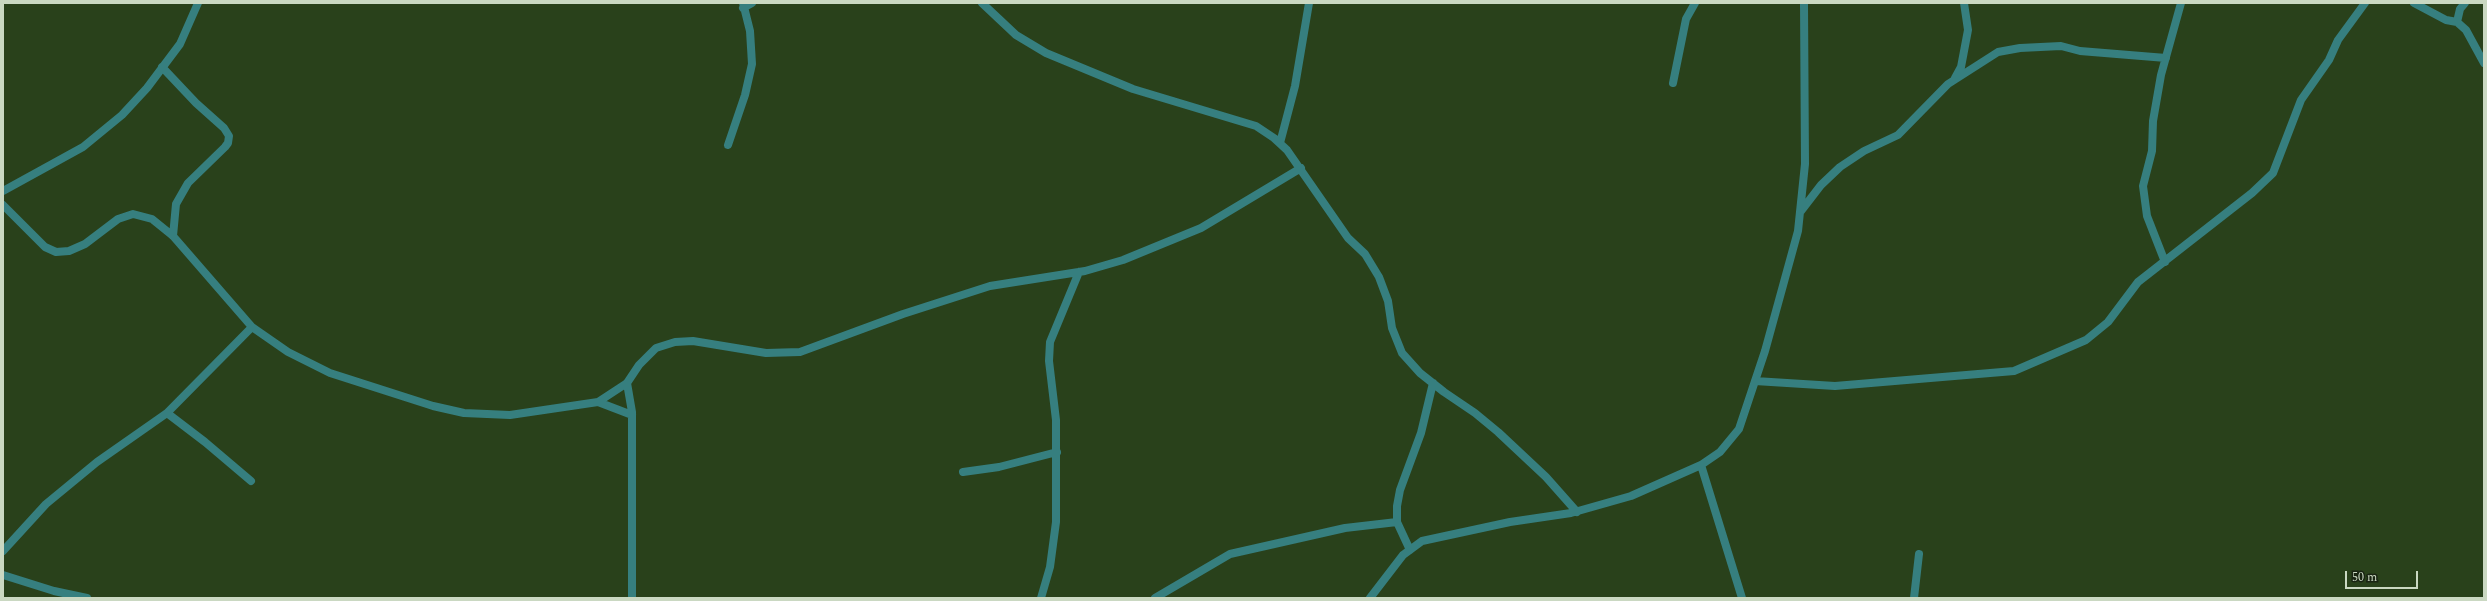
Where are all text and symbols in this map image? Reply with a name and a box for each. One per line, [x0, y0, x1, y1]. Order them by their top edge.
scale bar [2347, 563, 2420, 589]
text: 50 m [2352, 568, 2377, 587]

